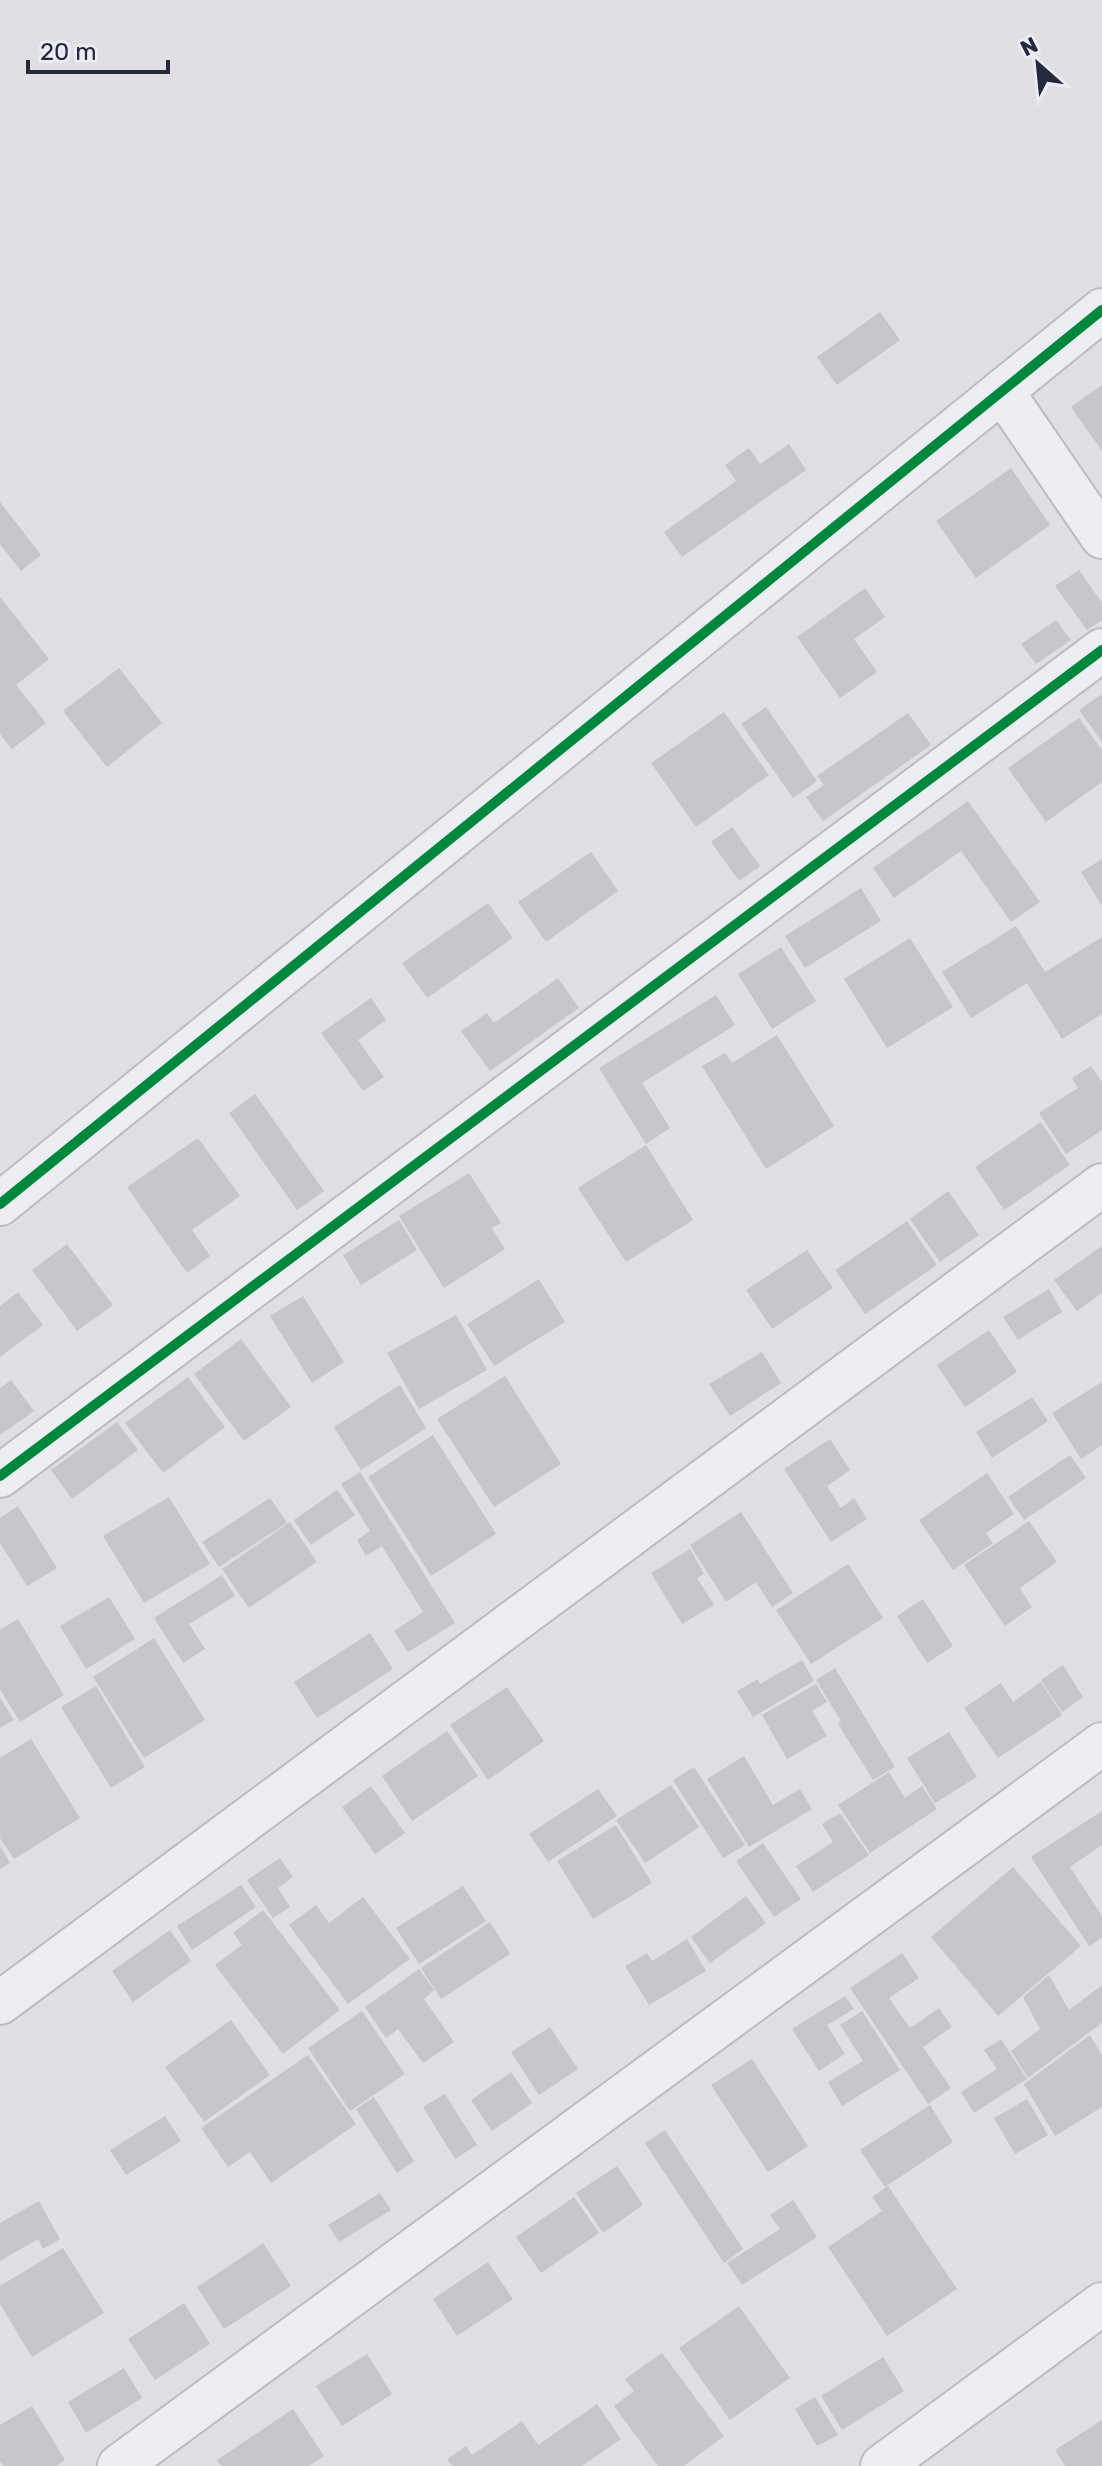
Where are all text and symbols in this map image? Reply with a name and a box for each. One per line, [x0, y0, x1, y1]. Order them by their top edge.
scale bar [28, 24, 168, 74]
north arrow [998, 24, 1078, 104]
text: N [1016, 31, 1042, 62]
text: 20 m [40, 38, 97, 66]

